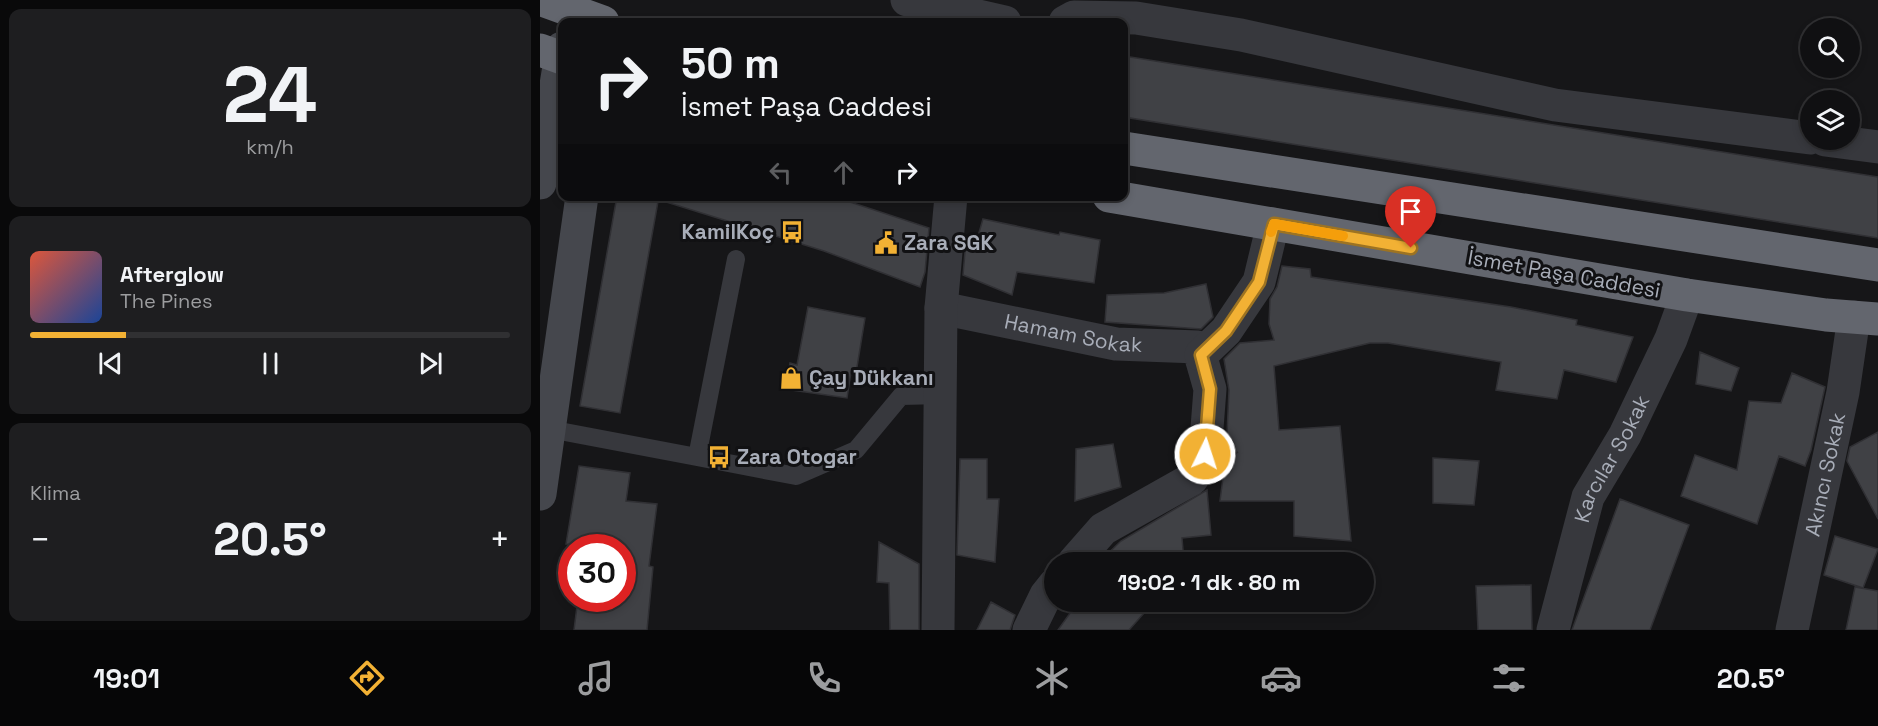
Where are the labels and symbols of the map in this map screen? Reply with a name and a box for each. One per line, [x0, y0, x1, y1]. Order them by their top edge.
pin [1385, 186, 1436, 248]
place label: KamilKoç [682, 218, 774, 245]
bus stop icon: KamilKoç [779, 219, 805, 245]
place label: Zara SGK [904, 229, 994, 256]
public building icon: Zara SGK [873, 230, 899, 256]
street label: İsmet Paşa Caddesi [1466, 243, 1663, 304]
street label: Hamam Sokak [1002, 307, 1143, 358]
place label: Çay Dükkanı [809, 364, 934, 391]
shop icon: Çay Dükkanı [778, 365, 804, 391]
street label: Karcılar Sokak [1568, 390, 1655, 525]
street label: Akıncı Sokak [1798, 410, 1851, 539]
position arrow [1173, 422, 1237, 486]
place label: Zara Otogar [737, 443, 857, 470]
bus stop icon: Zara Otogar [706, 444, 732, 470]
speed limit sign: 30 [558, 534, 636, 612]

